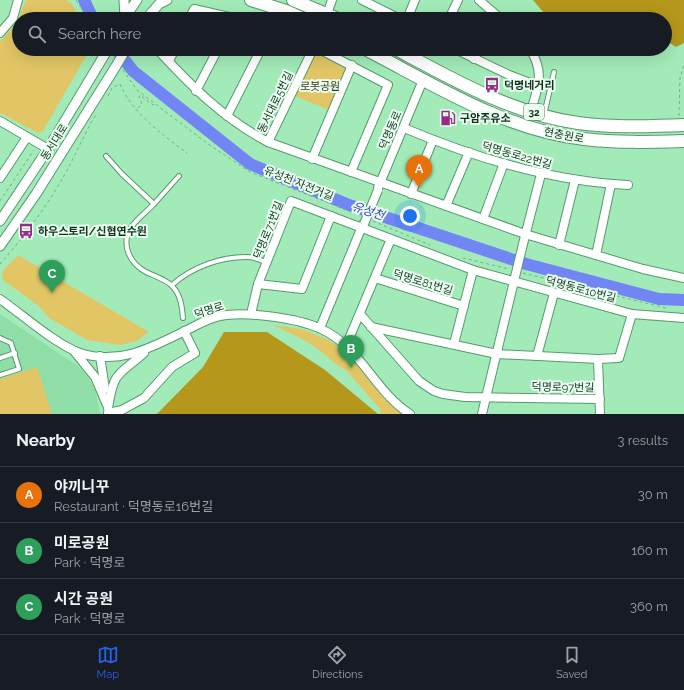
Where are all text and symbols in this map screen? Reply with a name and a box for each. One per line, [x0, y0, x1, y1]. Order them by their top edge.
search box [12, 12, 672, 56]
icon: search [26, 23, 48, 45]
text: Search here [58, 25, 141, 43]
street label: 동서대로5번길 [255, 69, 296, 135]
bus stop icon: 덕명네거리 [483, 76, 501, 94]
place label: 덕명네거리 [504, 79, 555, 92]
park label: 로봇공원 [300, 80, 340, 93]
road number: 32 [524, 104, 544, 120]
street label: 덕명동로 [377, 109, 404, 151]
fuel station icon: 구암주유소 [439, 109, 457, 127]
place label: 구암주유소 [460, 112, 511, 125]
street label: 동서대로 [38, 122, 71, 163]
street label: 현충원로 [543, 125, 585, 146]
street label: 덕명동로22번길 [480, 139, 553, 172]
pin: A [406, 155, 432, 188]
street label: 유성천 자전거길 [262, 164, 335, 203]
street label: 덕명로71번길 [251, 199, 286, 261]
water label: 유성천 [350, 199, 388, 224]
your location [400, 206, 420, 226]
bus stop icon: 하우스토리/신협연수원 [17, 222, 35, 240]
place label: 하우스토리/신협연수원 [38, 225, 147, 238]
pin: C [39, 260, 65, 293]
street label: 덕명로81번길 [391, 267, 454, 298]
street label: 덕명동로10번길 [544, 274, 617, 305]
street label: 덕명로 [193, 300, 226, 321]
pin: B [338, 335, 364, 368]
street label: 덕명로97번길 [531, 380, 595, 395]
text: Nearby [16, 430, 75, 450]
text: 3 results [618, 433, 668, 448]
text: 야끼니꾸 [54, 478, 109, 496]
text: A [25, 487, 33, 502]
text: 30 m [638, 487, 668, 502]
text: Restaurant · 덕명동로16번길 [54, 499, 213, 514]
text: 미로공원 [54, 534, 109, 552]
text: B [25, 543, 33, 558]
text: 160 m [631, 543, 668, 558]
text: Park · 덕명로 [54, 555, 126, 570]
text: 시간 공원 [54, 590, 113, 608]
text: C [25, 599, 33, 614]
text: 360 m [630, 599, 668, 614]
text: Park · 덕명로 [54, 611, 126, 626]
tab: Map [97, 644, 119, 681]
tab: Directions [312, 644, 363, 681]
tab: Saved [556, 644, 587, 681]

